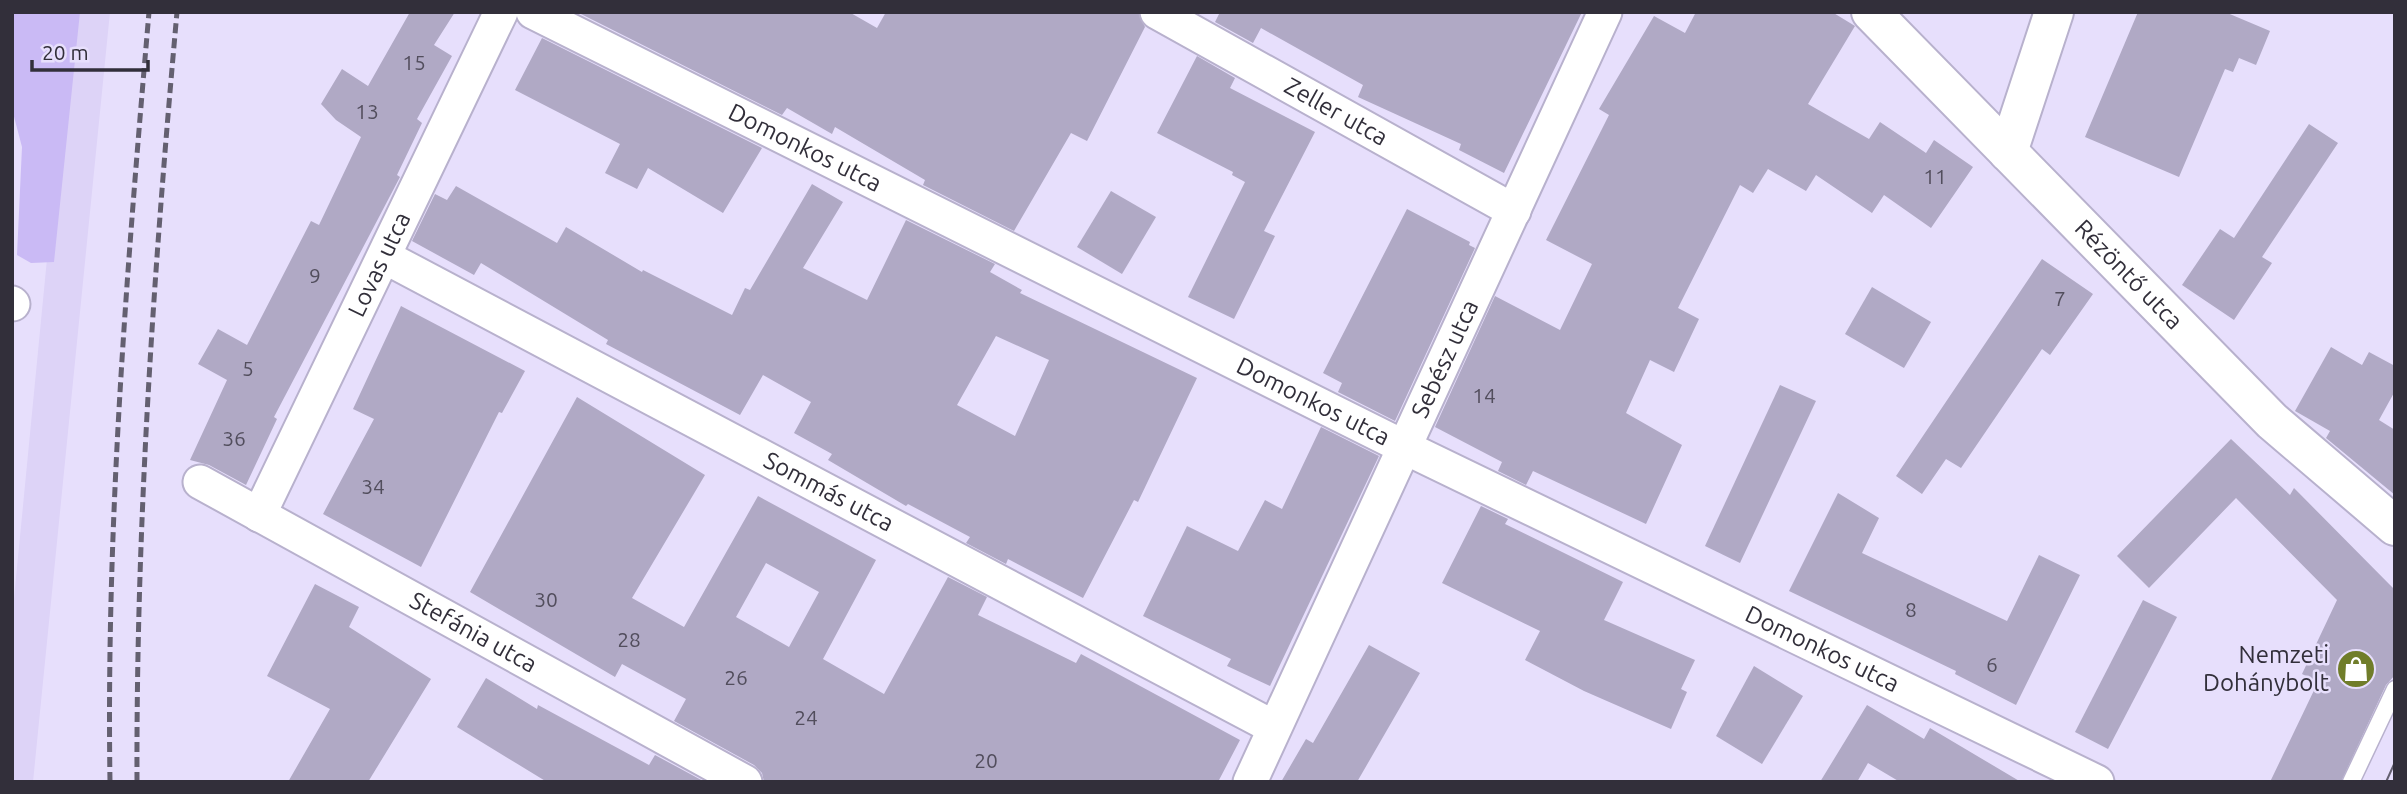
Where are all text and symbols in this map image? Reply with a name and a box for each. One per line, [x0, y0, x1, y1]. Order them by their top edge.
scale bar [32, 28, 147, 72]
text: 20 m [42, 40, 89, 64]
house number: 15 [402, 50, 426, 74]
street label: Zeller utca [1280, 72, 1393, 151]
street label: Domonkos utca [724, 98, 886, 197]
house number: 13 [355, 99, 379, 123]
house number: 11 [1923, 164, 1947, 188]
street label: Lovas utca [342, 208, 416, 321]
street label: Rézöntő utca [2070, 214, 2188, 335]
house number: 9 [309, 263, 321, 287]
house number: 7 [2054, 286, 2066, 310]
street label: Sebész utca [1406, 295, 1483, 422]
street label: Domonkos utca [1232, 352, 1394, 451]
house number: 5 [242, 356, 254, 380]
house number: 14 [1472, 383, 1496, 407]
house number: 36 [222, 426, 246, 450]
street label: Sommás utca [759, 446, 898, 537]
house number: 34 [361, 474, 385, 498]
street label: Stefánia utca [405, 586, 542, 678]
house number: 30 [534, 587, 558, 611]
house number: 8 [1905, 597, 1917, 621]
street label: Domonkos utca [1741, 600, 1904, 697]
house number: 28 [617, 627, 641, 651]
place label: Nemzeti Dohánybolt [2203, 641, 2330, 696]
shop icon: Nemzeti Dohánybolt [2335, 648, 2377, 690]
house number: 6 [1986, 652, 1998, 676]
house number: 26 [724, 665, 748, 689]
house number: 24 [794, 705, 818, 729]
house number: 20 [974, 748, 998, 772]

